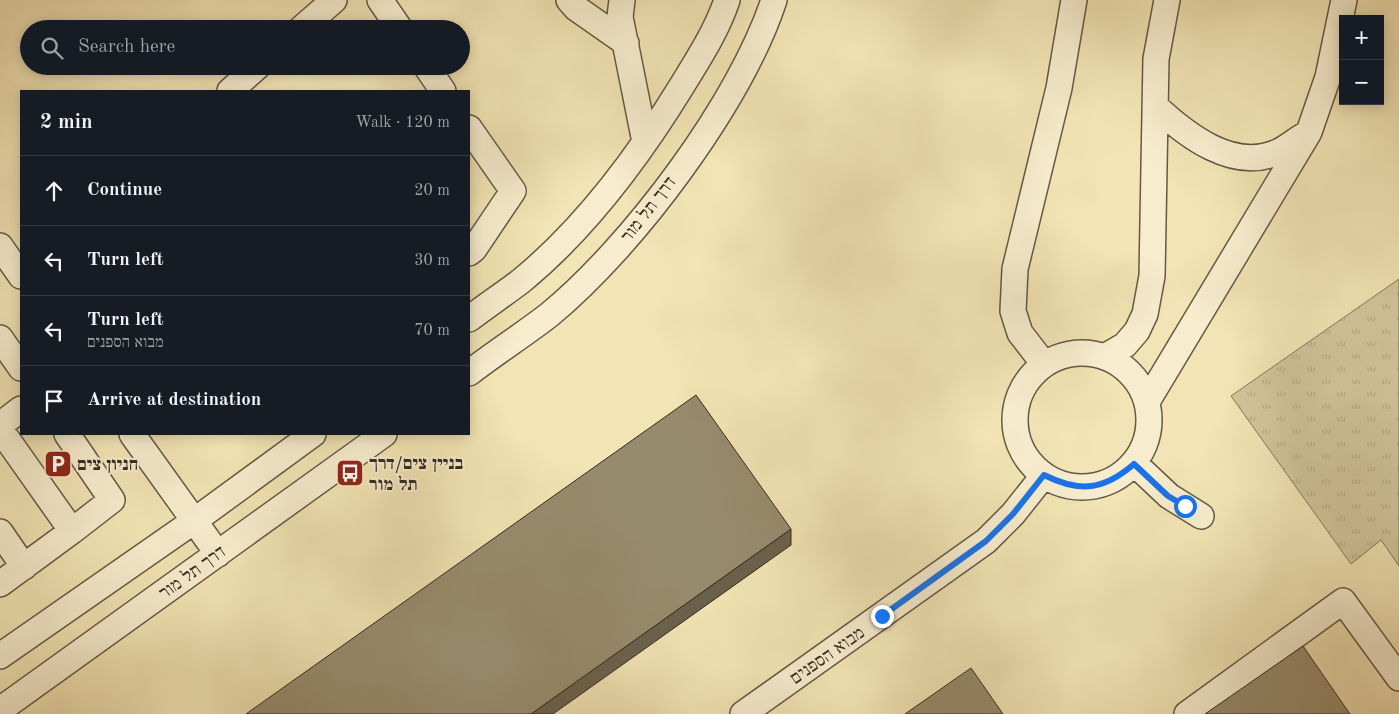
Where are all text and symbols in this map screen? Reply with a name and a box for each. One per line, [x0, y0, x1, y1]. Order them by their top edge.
map controls [1339, 15, 1384, 105]
button: + [1339, 15, 1384, 60]
search box [20, 20, 470, 75]
icon: search [38, 34, 66, 62]
text: Search here [78, 38, 175, 57]
button: − [1339, 60, 1384, 105]
text: 2 min [40, 112, 93, 133]
text: Walk · 120 m [355, 115, 450, 131]
street label: דרך תל מור [617, 173, 680, 246]
icon: ahead [40, 177, 68, 205]
text: Continue [87, 181, 162, 200]
text: 20 m [414, 183, 450, 199]
icon: left [40, 247, 68, 275]
text: Turn left [87, 251, 164, 270]
text: 30 m [414, 253, 450, 269]
text: Turn left [87, 311, 164, 330]
icon: left [40, 317, 68, 345]
text: 70 m [414, 323, 450, 339]
text: מבוא הספנים [87, 335, 164, 351]
icon: arrive [40, 387, 68, 415]
text: Arrive at destination [87, 391, 261, 410]
parking icon: חניון צים [43, 449, 73, 479]
place label: בניין צים/דרך תל מור [369, 455, 463, 494]
place label: חניון צים [77, 456, 138, 474]
bus stop icon: בניין צים/דרך תל מור [335, 458, 365, 488]
route start [1174, 495, 1197, 518]
street label: דרך תל מור [155, 542, 229, 603]
route end [871, 605, 894, 628]
street label: מבוא הספנים [787, 624, 868, 688]

